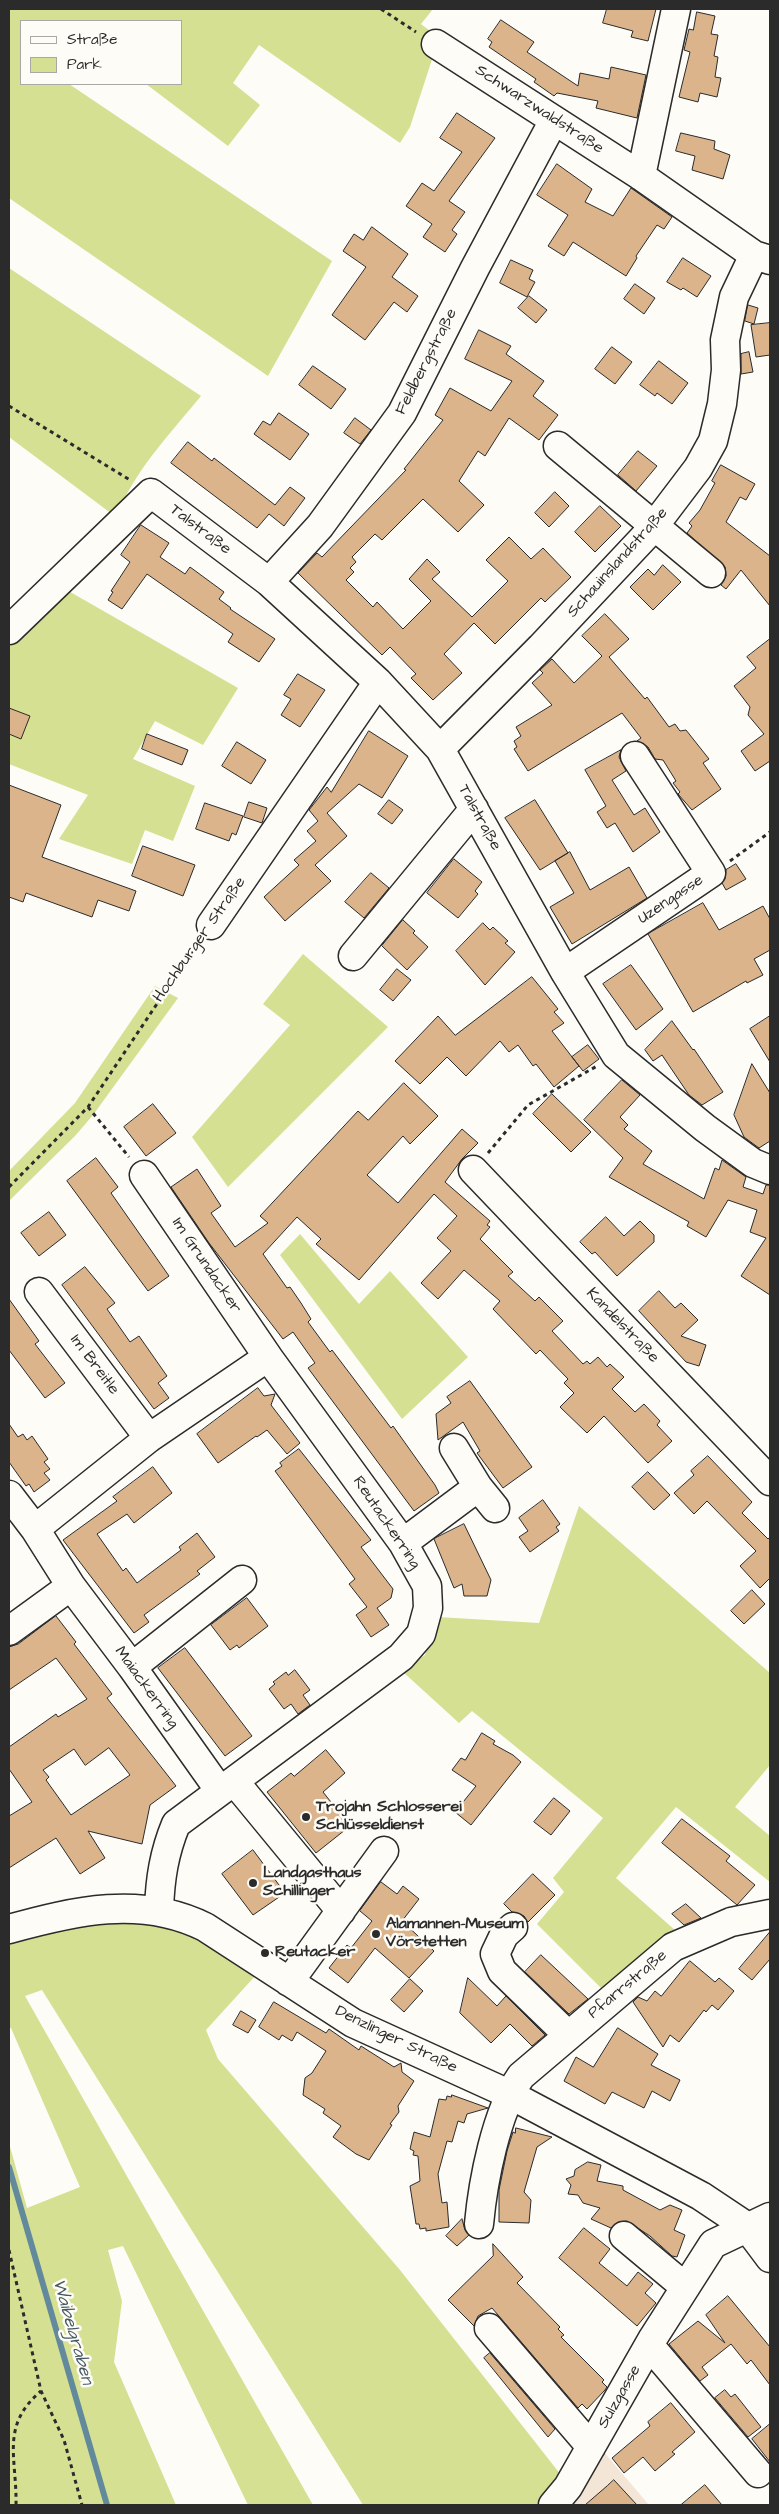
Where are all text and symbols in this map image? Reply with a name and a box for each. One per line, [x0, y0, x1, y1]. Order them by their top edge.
legend [20, 20, 182, 85]
text: Straße [67, 29, 117, 50]
text: Park [67, 54, 102, 75]
street label: Schwarzwaldstraße [471, 61, 607, 159]
street label: Feldbergstraße [392, 306, 462, 418]
street label: Talstraße [165, 501, 235, 559]
street label: Schauinslandstraße [564, 504, 672, 622]
street label: Talstraße [453, 782, 505, 854]
street label: Uzengasse [635, 871, 707, 929]
street label: Hochburger Straße [150, 874, 250, 1006]
street label: Im Grundacker [167, 1215, 245, 1317]
street label: Kandelstraße [582, 1285, 662, 1367]
street label: Im Breitle [65, 1331, 123, 1399]
street label: Reutackerring [348, 1473, 424, 1573]
street label: Maiackerring [110, 1643, 182, 1733]
place label: Trojahn Schlosserei Schlüsseldienst [316, 1798, 462, 1836]
marker: Trojahn Schlosserei Schlüsseldienst [300, 1811, 312, 1823]
place label: Landgasthaus Schillinger [263, 1864, 362, 1902]
marker: Landgasthaus Schillinger [247, 1877, 259, 1889]
place label: Alamannen-Museum Vörstetten [386, 1915, 524, 1953]
marker: Alamannen-Museum Vörstetten [370, 1928, 382, 1940]
place label: Reutacker [275, 1943, 355, 1963]
street label: Pfarrstraße [585, 1946, 671, 2024]
marker: Reutacker [259, 1947, 271, 1959]
street label: Denzlinger Straße [332, 2002, 460, 2078]
water label: Waibelgraben [47, 2277, 97, 2387]
street label: Sulzgasse [594, 2362, 646, 2432]

